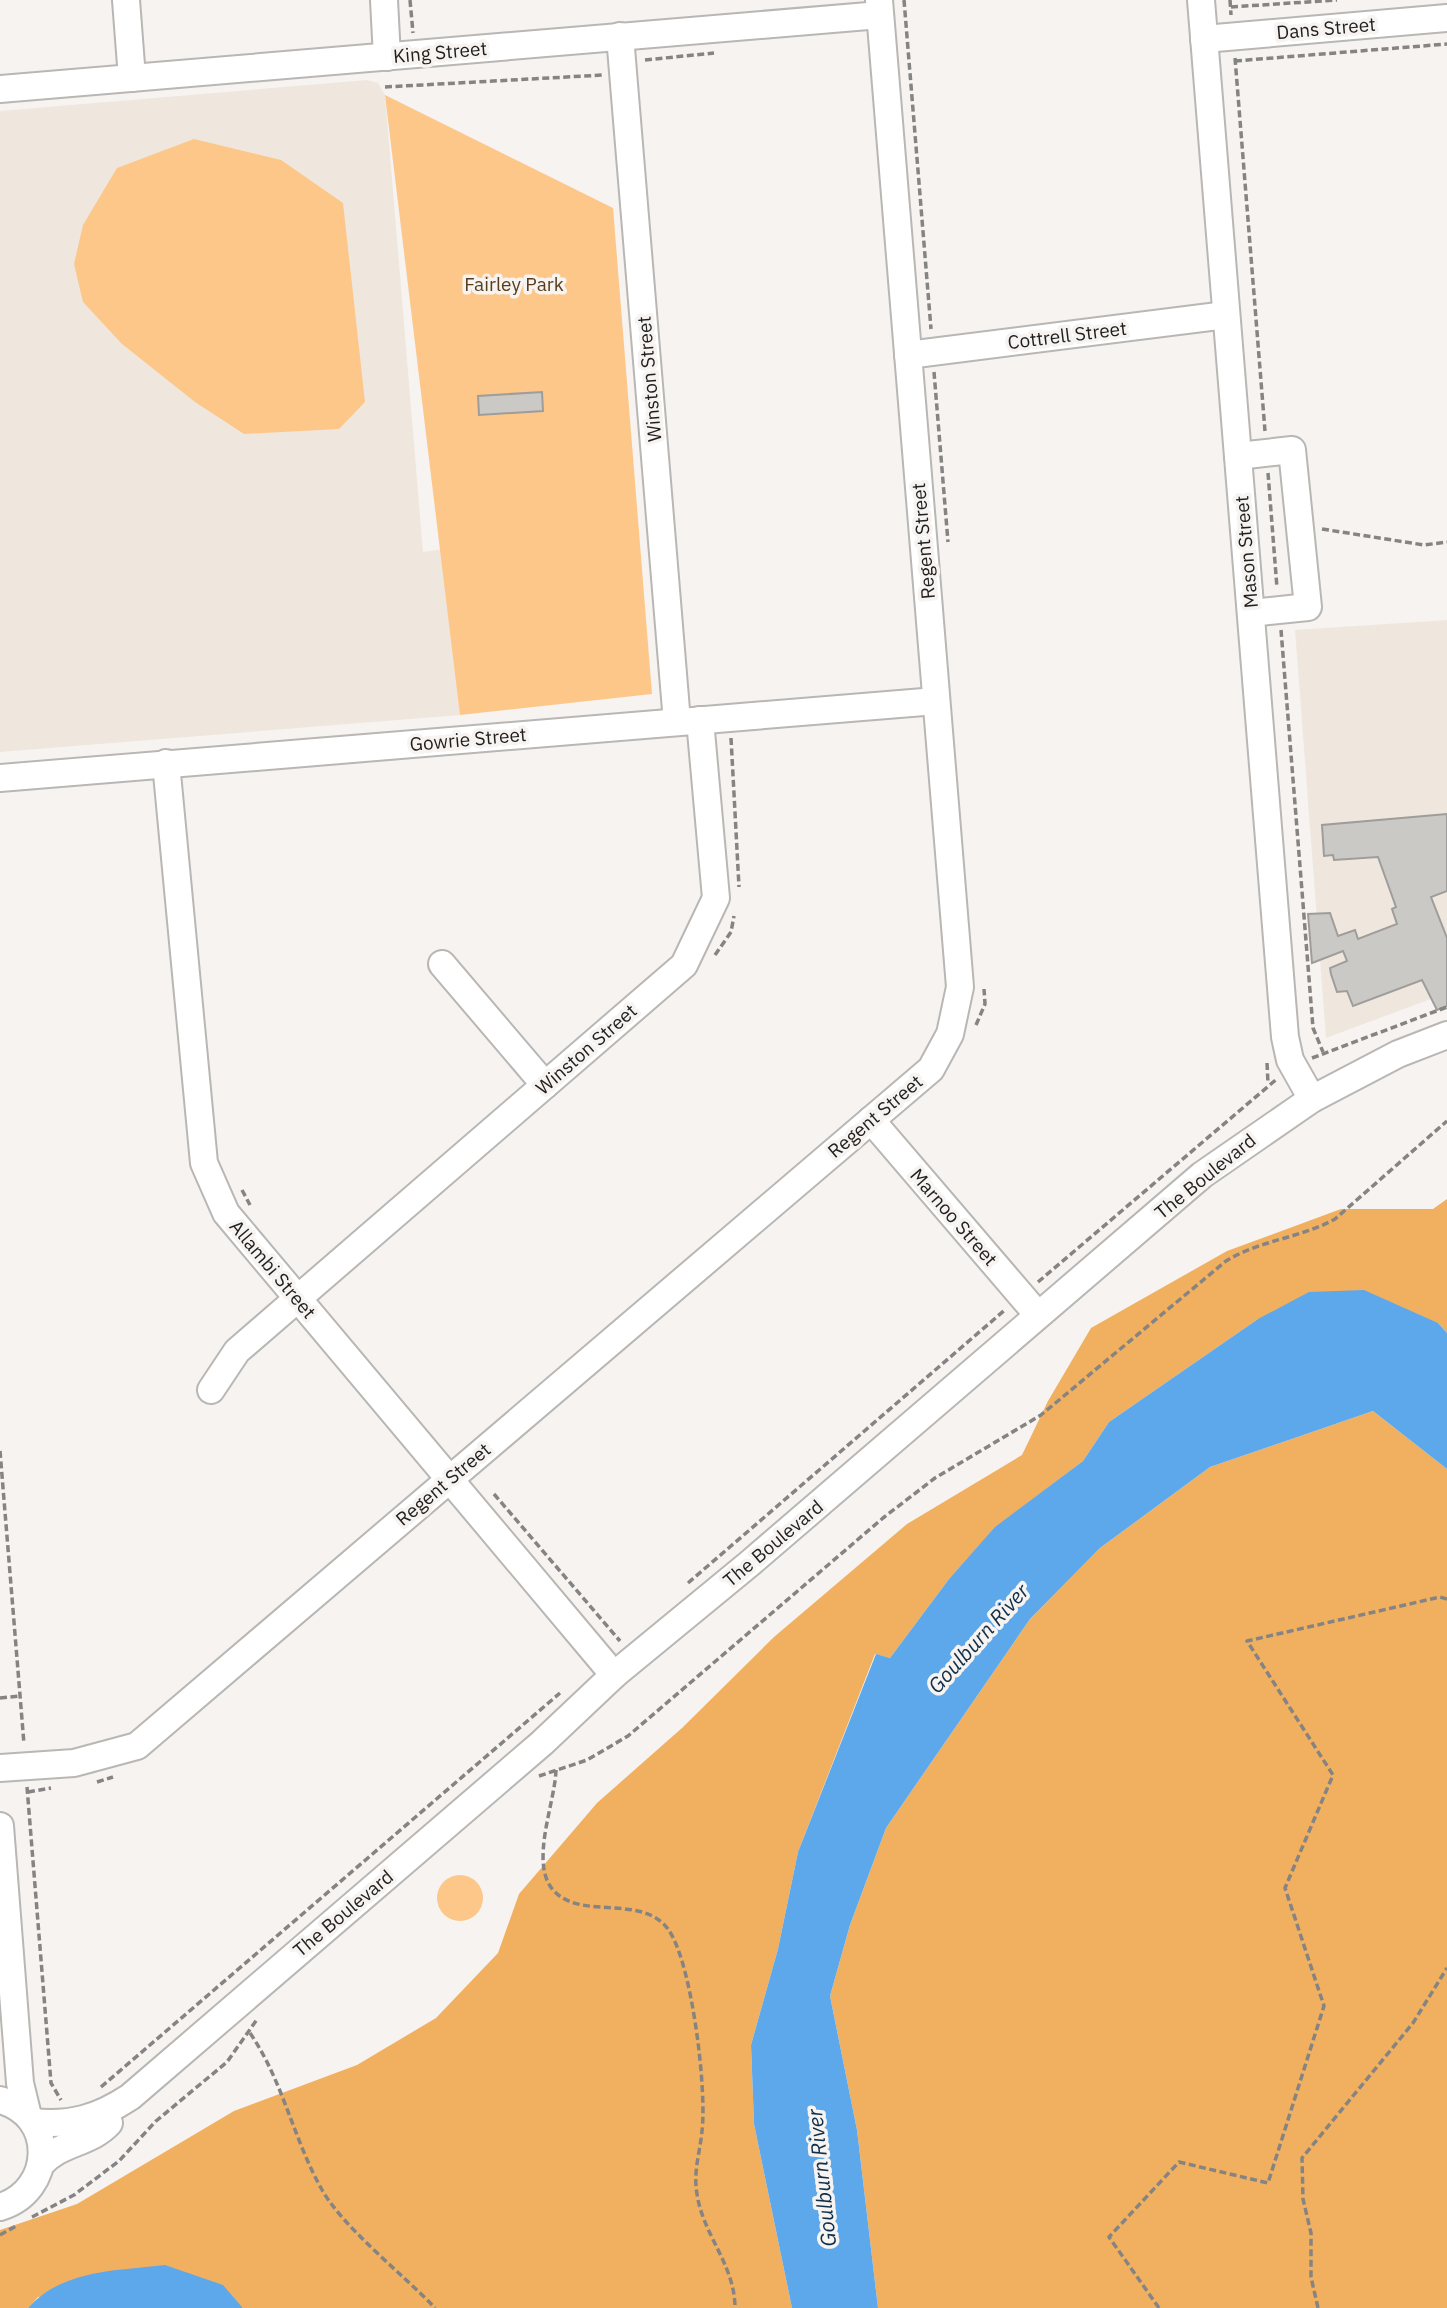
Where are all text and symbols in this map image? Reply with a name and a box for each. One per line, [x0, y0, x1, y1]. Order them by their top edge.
street label: Dans Street [1275, 12, 1377, 44]
street label: King Street [392, 36, 488, 68]
park label: Fairley Park [464, 272, 564, 296]
street label: Winston Street [632, 315, 666, 443]
street label: Cottrell Street [1006, 316, 1128, 354]
street label: Regent Street [906, 482, 940, 600]
street label: Mason Street [1229, 495, 1263, 609]
street label: Gowrie Street [409, 722, 527, 756]
street label: Winston Street [530, 999, 642, 1099]
street label: Regent Street [823, 1069, 927, 1163]
street label: The Boulevard [1150, 1128, 1260, 1224]
street label: Marnoo Street [905, 1163, 1003, 1271]
street label: Allambi Street [225, 1215, 321, 1323]
street label: Regent Street [391, 1437, 495, 1531]
street label: The Boulevard [718, 1494, 828, 1592]
water label: Goulburn River [921, 1576, 1036, 1699]
street label: The Boulevard [288, 1864, 398, 1962]
water label: Goulburn River [800, 2107, 842, 2248]

